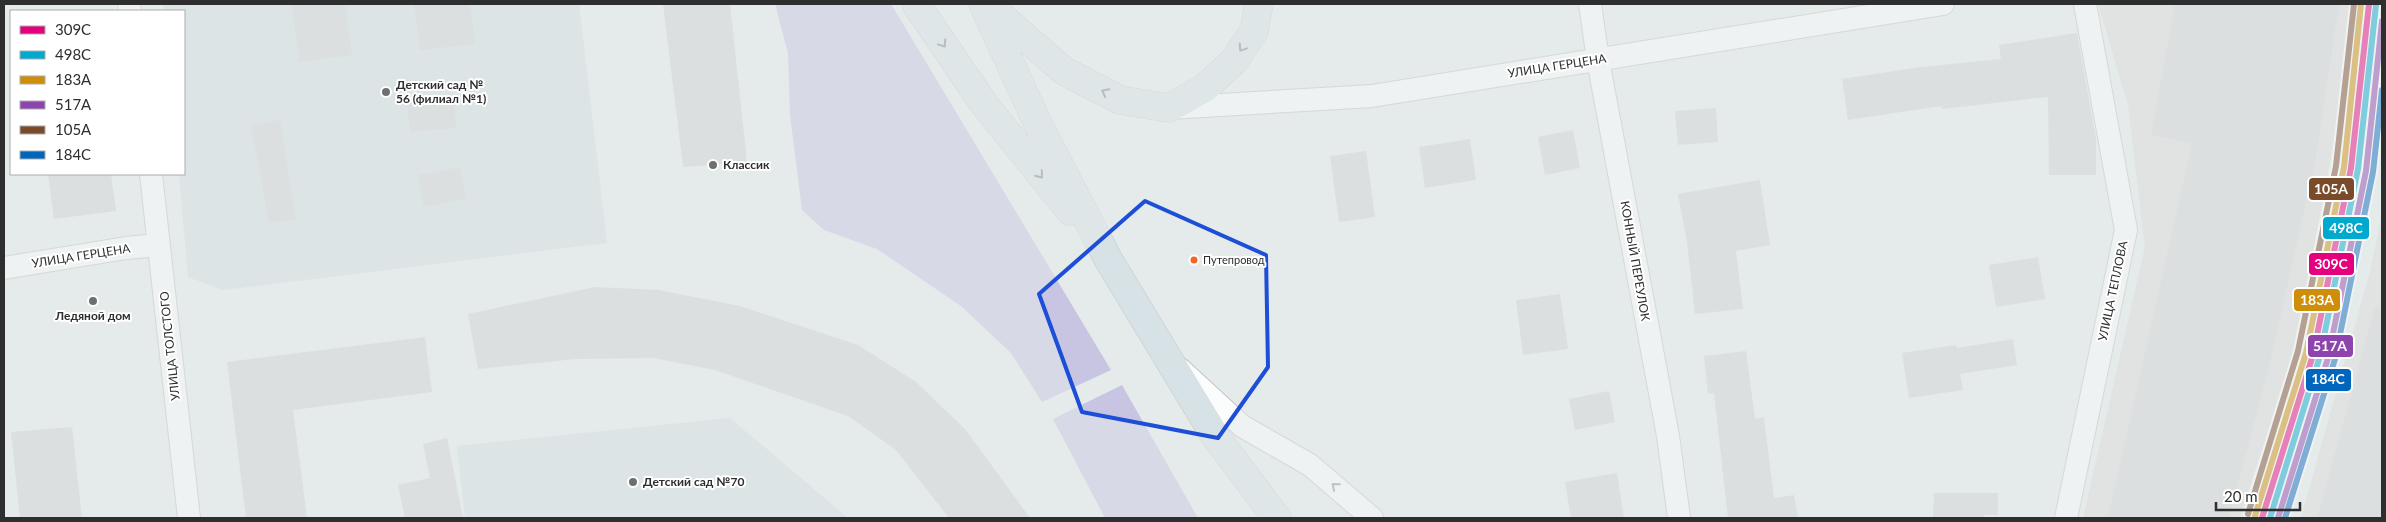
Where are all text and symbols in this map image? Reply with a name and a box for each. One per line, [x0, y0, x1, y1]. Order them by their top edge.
legend [10, 10, 185, 175]
text: 309С [55, 20, 91, 38]
one-way arrow [937, 39, 947, 48]
one-way arrow [1239, 43, 1248, 52]
text: 498С [55, 45, 91, 63]
street label: УЛИЦА ГЕРЦЕНА [1507, 50, 1608, 81]
text: 183А [55, 70, 92, 88]
place label: Детский сад № 56 (филиал №1) [396, 77, 486, 106]
marker: Детский сад № 56 (филиал №1) [380, 86, 392, 98]
one-way arrow [1101, 88, 1110, 98]
text: 517А [55, 95, 92, 113]
text: 105А [55, 120, 92, 138]
text: 184С [55, 145, 91, 163]
place label: Классик [723, 157, 770, 172]
marker: Классик [707, 159, 719, 171]
one-way arrow [1035, 169, 1044, 178]
line badge: 105А [2308, 177, 2355, 201]
text: 105А [2314, 180, 2348, 197]
street label: КОННЫЙ ПЕРЕУЛОК [1618, 200, 1653, 322]
line badge: 498С [2322, 216, 2370, 240]
text: 498С [2329, 219, 2364, 236]
street label: УЛИЦА ТЕПЛОВА [2095, 239, 2131, 342]
street label: УЛИЦА ГЕРЦЕНА [31, 240, 132, 271]
line badge: 309С [2308, 252, 2355, 276]
place label: Путепровод [1203, 253, 1265, 266]
marker: Путепровод [1189, 255, 1199, 265]
text: 309С [2314, 255, 2349, 272]
line badge: 183А [2293, 288, 2341, 312]
street label: УЛИЦА ТОЛСТОГО [156, 290, 183, 402]
text: 183А [2300, 291, 2334, 308]
marker: Ледяной дом [87, 295, 99, 307]
place label: Ледяной дом [54, 308, 131, 323]
line badge: 517А [2307, 334, 2354, 358]
text: 517А [2313, 337, 2347, 354]
line badge: 184С [2305, 368, 2352, 392]
text: 184С [2311, 370, 2346, 387]
place label: Детский сад №70 [643, 474, 744, 489]
marker: Детский сад №70 [627, 476, 639, 488]
scale bar [2216, 480, 2300, 512]
one-way arrow [1331, 483, 1340, 492]
text: 20 m [2224, 487, 2258, 505]

